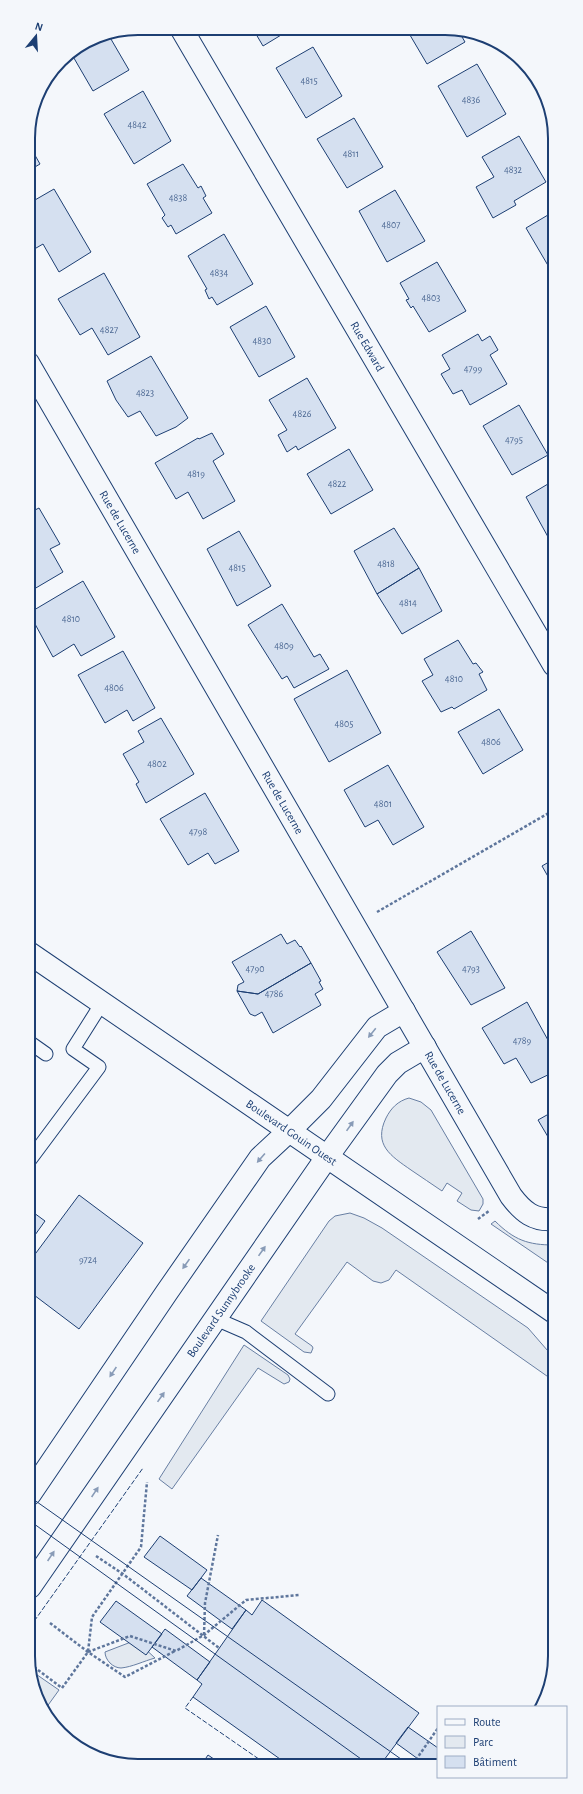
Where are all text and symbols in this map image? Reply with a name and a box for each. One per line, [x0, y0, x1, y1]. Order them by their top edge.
north arrow [16, 16, 56, 56]
text: N [34, 21, 44, 33]
house number: 4815 [300, 76, 318, 86]
house number: 4836 [462, 95, 480, 105]
house number: 4842 [128, 120, 147, 130]
house number: 4811 [343, 149, 359, 159]
house number: 4832 [504, 165, 523, 175]
house number: 4838 [169, 193, 187, 203]
house number: 4807 [382, 220, 401, 230]
house number: 4834 [210, 268, 228, 278]
house number: 4803 [422, 293, 440, 303]
street label: Rue Edward [348, 320, 387, 373]
house number: 4827 [100, 325, 118, 335]
house number: 4830 [253, 336, 271, 346]
house number: 4799 [464, 364, 482, 374]
house number: 4823 [136, 388, 154, 398]
house number: 4826 [293, 409, 312, 419]
house number: 4795 [505, 435, 523, 445]
house number: 4819 [187, 469, 205, 479]
house number: 4822 [328, 479, 347, 489]
street label: Rue de Lucerne [97, 489, 143, 556]
house number: 4818 [377, 559, 395, 569]
house number: 4815 [228, 563, 246, 573]
house number: 4814 [399, 598, 417, 608]
house number: 4810 [62, 614, 80, 624]
house number: 4809 [274, 641, 294, 651]
house number: 4810 [445, 674, 463, 684]
house number: 4806 [104, 683, 124, 693]
house number: 4805 [334, 719, 354, 729]
house number: 4806 [481, 737, 501, 747]
house number: 4802 [147, 759, 167, 769]
street label: Rue de Lucerne [260, 769, 306, 836]
house number: 4801 [374, 799, 392, 809]
house number: 4798 [189, 827, 207, 837]
house number: 4790 [246, 964, 264, 974]
house number: 4793 [462, 964, 480, 974]
house number: 4786 [265, 989, 284, 999]
one-way arrow [367, 1028, 376, 1038]
house number: 4789 [513, 1036, 532, 1046]
street label: Rue de Lucerne [422, 1049, 468, 1116]
street label: Boulevard Gouin Ouest [244, 1097, 339, 1168]
one-way arrow [346, 1120, 354, 1131]
one-way arrow [257, 1153, 266, 1163]
one-way arrow [258, 1246, 266, 1257]
house number: 9724 [79, 1255, 97, 1265]
one-way arrow [182, 1259, 190, 1269]
street label: Boulevard Sunnybrooke [185, 1262, 257, 1359]
one-way arrow [109, 1366, 117, 1377]
one-way arrow [157, 1392, 165, 1403]
one-way arrow [91, 1487, 99, 1498]
one-way arrow [47, 1551, 55, 1561]
legend [437, 1706, 567, 1778]
text: Route [473, 1716, 500, 1728]
text: Parc [473, 1736, 493, 1748]
text: Bâtiment [473, 1756, 517, 1768]

